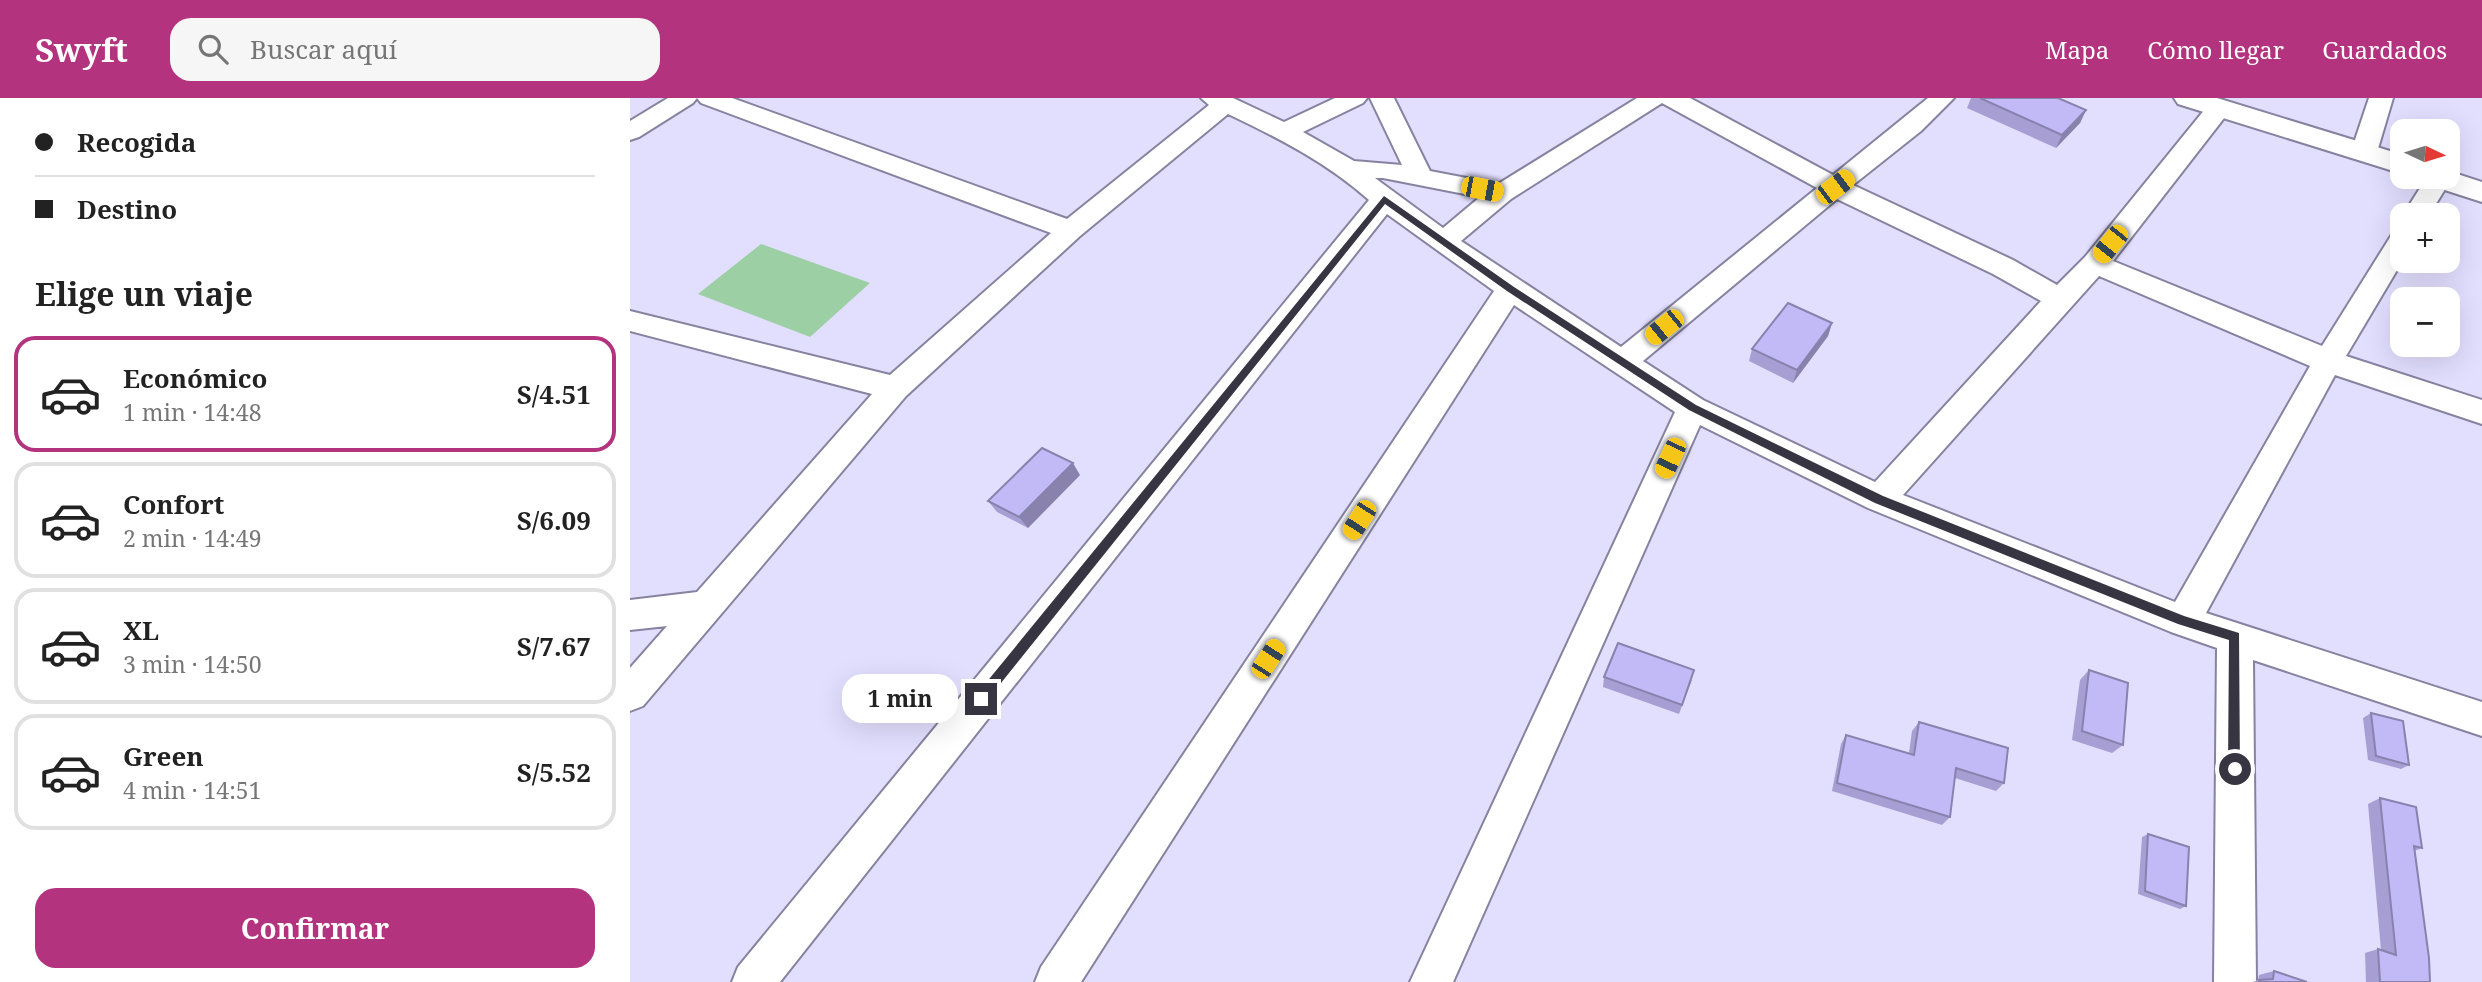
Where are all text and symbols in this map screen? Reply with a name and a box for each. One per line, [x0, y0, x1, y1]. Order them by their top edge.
search box [170, 18, 660, 81]
text: Swyft [35, 27, 128, 72]
icon: search [194, 30, 232, 68]
text: Buscar aquí [250, 31, 397, 67]
text: Mapa [2045, 33, 2109, 66]
text: Cómo llegar [2147, 33, 2284, 66]
text: Guardados [2322, 33, 2447, 66]
north arrow [2390, 119, 2460, 189]
map controls [2390, 119, 2460, 357]
text: Recogida [77, 124, 196, 160]
car [1812, 166, 1859, 208]
car [1460, 175, 1505, 203]
text: Destino [77, 191, 177, 227]
button: + [2390, 203, 2460, 273]
car [2089, 221, 2132, 267]
text: Elige un viaje [35, 272, 253, 315]
button: − [2390, 287, 2460, 357]
car [1642, 306, 1687, 348]
text: Económico [123, 360, 267, 396]
icon: car [39, 363, 102, 426]
text: S/4.51 [517, 376, 591, 412]
text: 1 min · 14:48 [123, 396, 261, 428]
car [1652, 435, 1689, 481]
text: Confort [123, 486, 224, 522]
icon: car [39, 489, 102, 552]
car [1339, 497, 1380, 543]
text: S/6.09 [517, 502, 591, 538]
text: 2 min · 14:49 [123, 522, 261, 554]
text: XL [123, 612, 159, 648]
icon: car [39, 615, 102, 678]
text: S/7.67 [517, 628, 591, 664]
car [1248, 636, 1289, 682]
text: 3 min · 14:50 [123, 648, 261, 680]
callout: 1 min [841, 674, 956, 724]
text: 1 min [867, 682, 933, 714]
route end [965, 683, 997, 715]
text: Green [123, 738, 204, 774]
icon: car [39, 741, 102, 804]
route start [2219, 753, 2251, 785]
text: S/5.52 [517, 754, 591, 790]
text: 4 min · 14:51 [123, 774, 261, 806]
button: Confirmar [35, 888, 595, 968]

